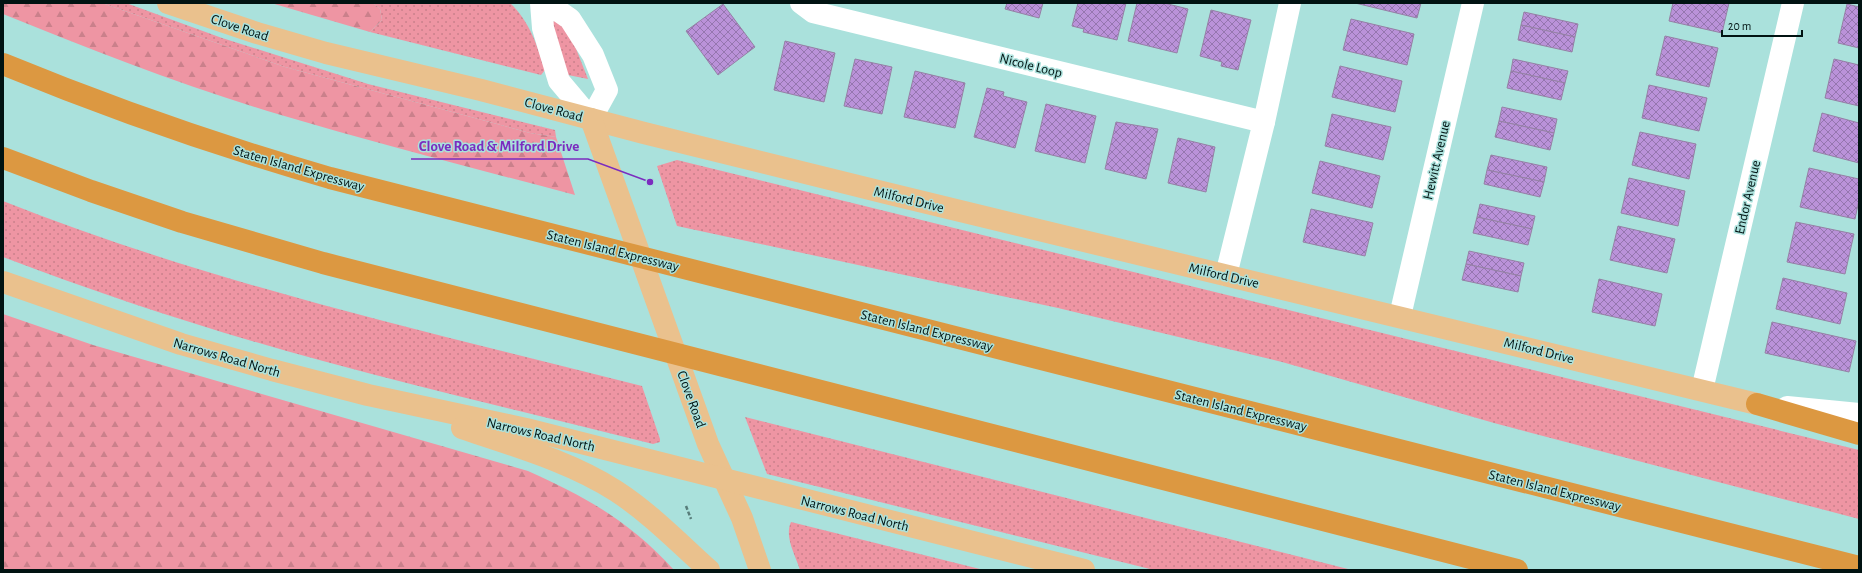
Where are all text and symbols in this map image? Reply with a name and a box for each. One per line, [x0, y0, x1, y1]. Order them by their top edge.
street label: Clove Road [209, 12, 270, 44]
scale bar [1722, 12, 1802, 38]
text: 20 m [1728, 20, 1751, 32]
street label: Nicole Loop [998, 51, 1063, 80]
street label: Clove Road [523, 95, 584, 124]
street label: Hewitt Avenue [1421, 119, 1453, 201]
callout: Clove Road & Milford Drive [411, 132, 588, 159]
text: Clove Road & Milford Drive [419, 139, 579, 154]
street label: Staten Island Expressway [232, 144, 366, 194]
street label: Endor Avenue [1733, 159, 1763, 236]
street label: Milford Drive [872, 184, 945, 215]
street label: Staten Island Expressway [545, 228, 680, 274]
street label: Milford Drive [1187, 261, 1260, 291]
street label: Staten Island Expressway [859, 308, 994, 354]
street label: Milford Drive [1502, 335, 1575, 366]
street label: Narrows Road North [172, 336, 282, 380]
street label: Clove Road [674, 369, 708, 430]
street label: Staten Island Expressway [1173, 388, 1308, 434]
street label: Narrows Road North [485, 416, 596, 454]
street label: Staten Island Expressway [1487, 468, 1622, 514]
street label: Narrows Road North [799, 494, 910, 534]

